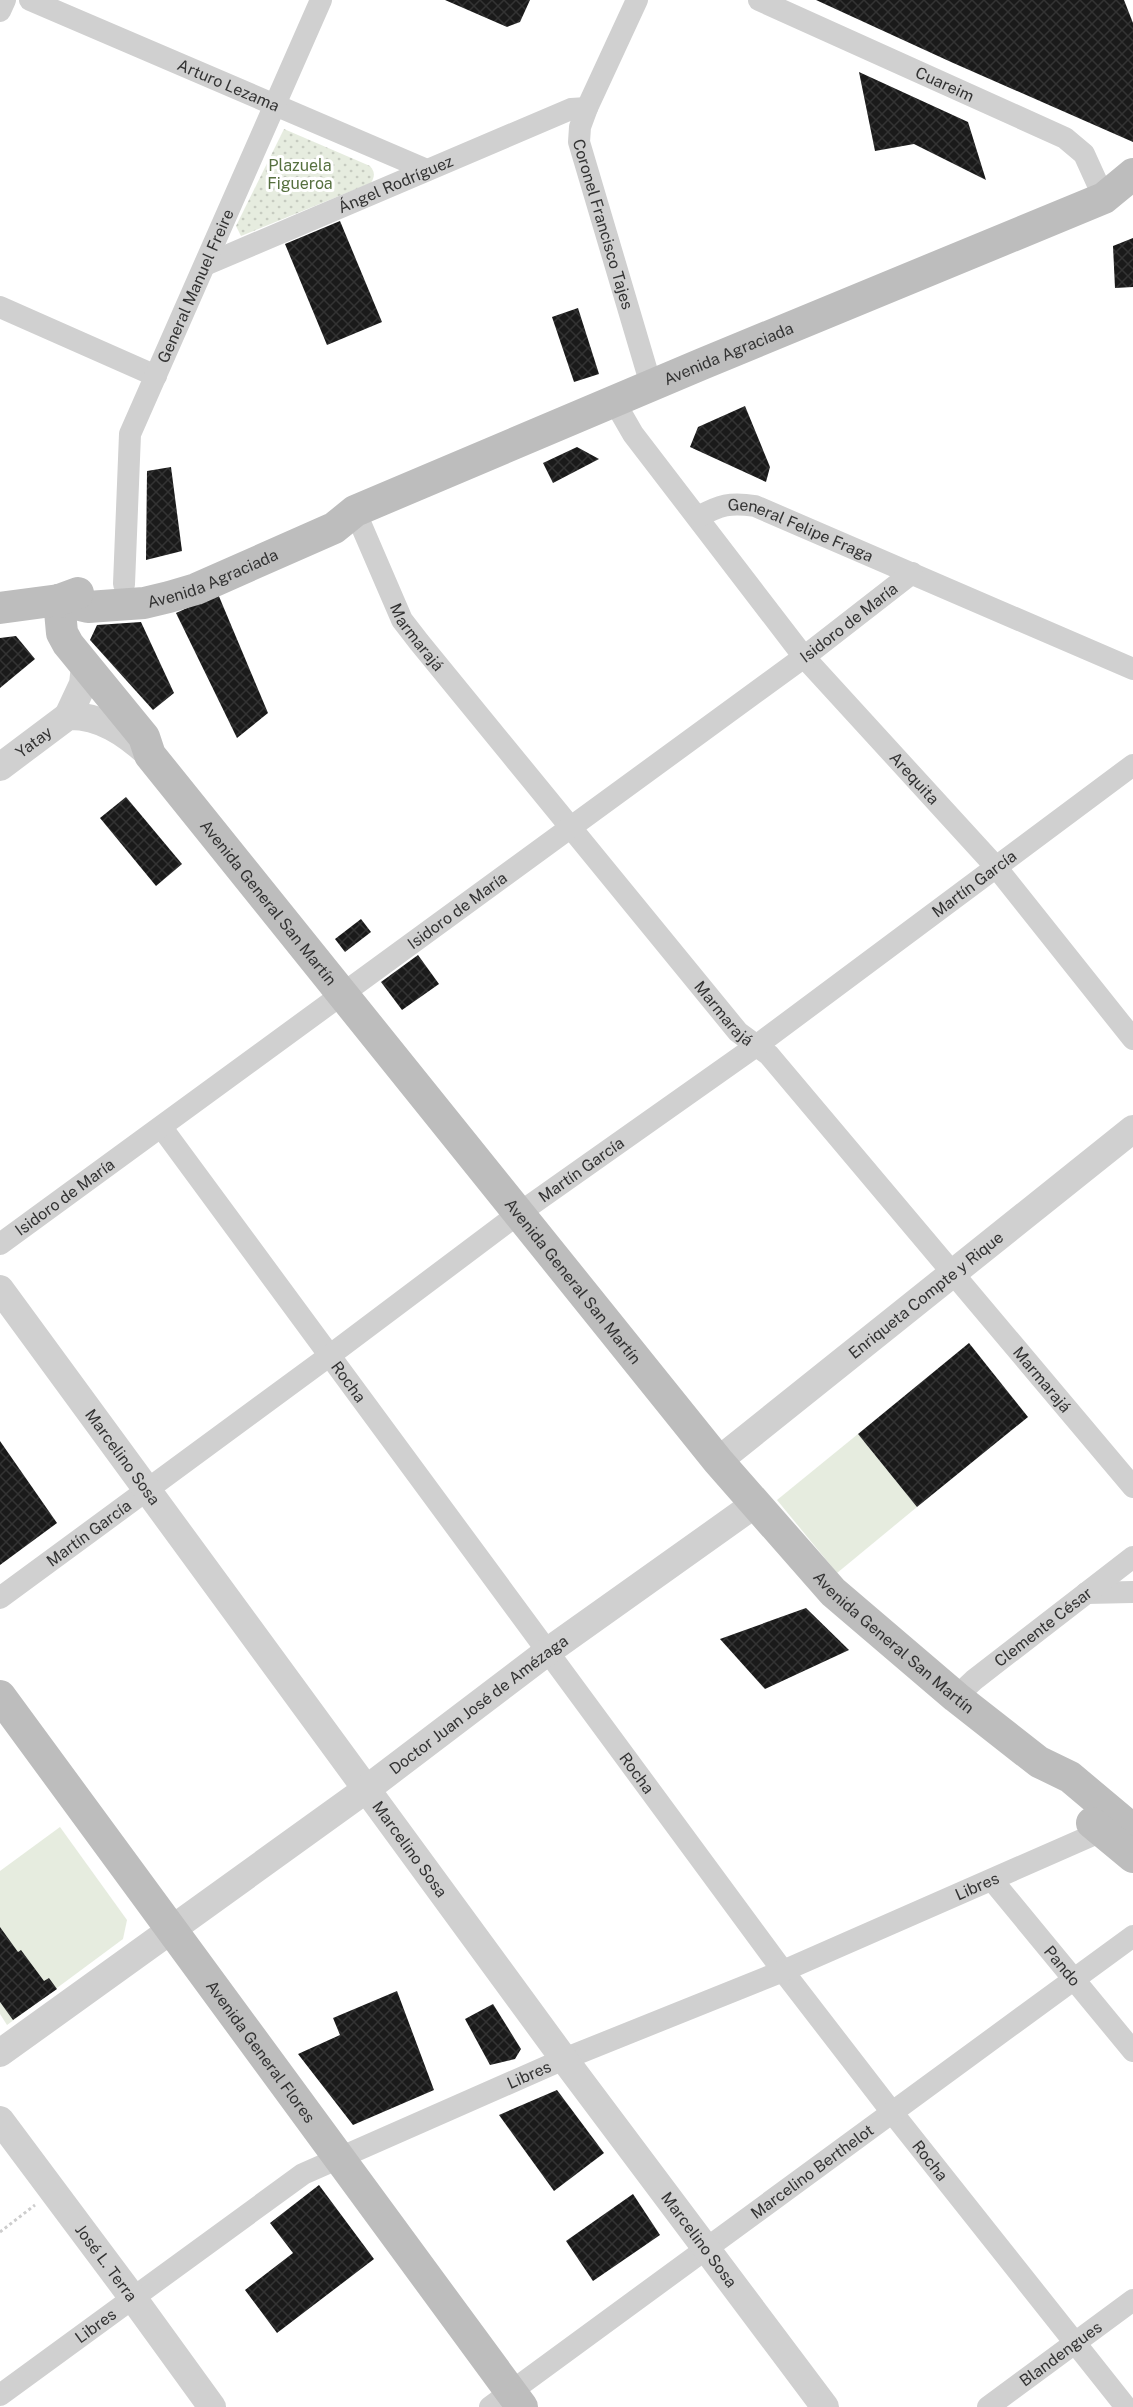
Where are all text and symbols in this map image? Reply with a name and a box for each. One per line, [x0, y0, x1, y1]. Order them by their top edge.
street label: Arturo Lezama [175, 55, 282, 115]
street label: Cuareim [913, 62, 977, 105]
street label: Coronel Francisco Tajes [569, 137, 638, 312]
street label: Ángel Rodríguez [335, 151, 456, 217]
park label: Plazuela Figueroa [267, 156, 333, 193]
street label: General Manuel Freire [153, 206, 237, 366]
street label: Avenida Agraciada [661, 318, 796, 389]
street label: General Felipe Fraga [727, 495, 876, 565]
street label: Avenida Agraciada [145, 545, 281, 611]
street label: Isidoro de María [796, 578, 901, 666]
street label: Marmarajá [386, 600, 448, 675]
street label: Yatay [12, 722, 56, 762]
street label: Arequita [886, 748, 943, 808]
street label: Avenida General San Martín [196, 816, 341, 989]
street label: Martín García [928, 846, 1020, 921]
street label: Isidoro de María [404, 868, 511, 953]
street label: Marmarajá [691, 977, 757, 1049]
street label: Martín García [535, 1133, 628, 1206]
street label: Isidoro de María [11, 1154, 118, 1239]
street label: Avenida General San Martín [501, 1195, 645, 1368]
street label: Enriqueta Compte y Rique [845, 1227, 1007, 1362]
street label: Marmarajá [1009, 1343, 1075, 1416]
street label: Rocha [327, 1357, 370, 1406]
street label: Marcelino Sosa [81, 1405, 164, 1509]
street label: Martín García [43, 1495, 135, 1570]
street label: Avenida General San Martín [810, 1567, 978, 1717]
street label: Clemente César [990, 1583, 1096, 1670]
street label: Doctor Juan José de Amézaga [385, 1631, 571, 1778]
street label: Rocha [616, 1749, 658, 1797]
street label: Marcelino Sosa [369, 1797, 452, 1901]
street label: Libres [952, 1868, 1002, 1904]
street label: Pando [1040, 1942, 1085, 1990]
street label: Avenida General Flores [202, 1977, 320, 2126]
street label: Libres [504, 2056, 554, 2092]
street label: Marcelino Berthelot [747, 2120, 877, 2223]
street label: Rocha [908, 2136, 952, 2184]
street label: Marcelino Sosa [657, 2188, 741, 2291]
street label: José L. Terra [72, 2220, 142, 2305]
street label: Libres [71, 2304, 120, 2347]
street label: Blandengues [1016, 2317, 1105, 2390]

